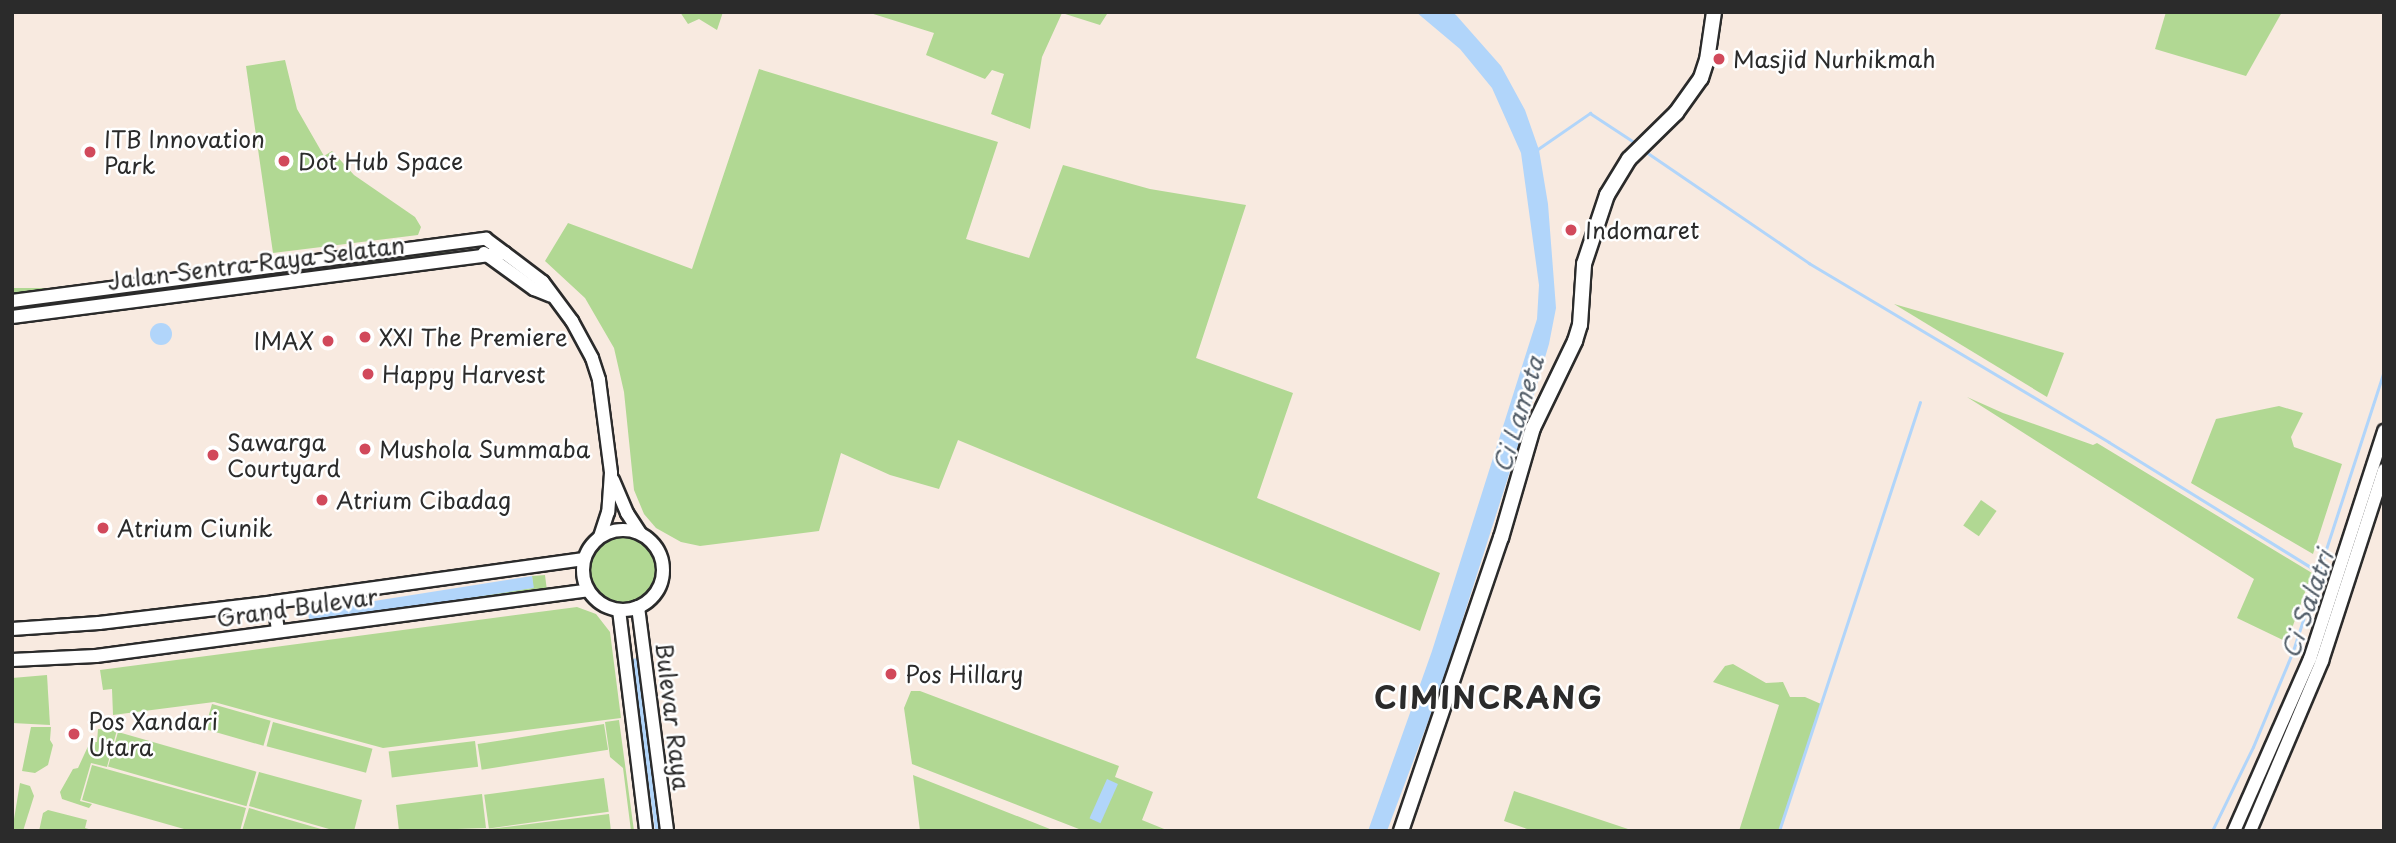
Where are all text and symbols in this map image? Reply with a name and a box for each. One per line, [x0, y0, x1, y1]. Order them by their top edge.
place label: Masjid Nurhikmah [1733, 45, 1937, 73]
marker: Masjid Nurhikmah [1711, 51, 1727, 67]
place label: ITB Innovation Park [104, 125, 265, 179]
marker: ITB Innovation Park [82, 144, 98, 160]
place label: Dot Hub Space [298, 147, 465, 175]
marker: Dot Hub Space [276, 153, 292, 169]
place label: Indomaret [1585, 216, 1699, 244]
marker: Indomaret [1563, 222, 1579, 238]
street label: Jalan Sentra Raya Selatan [105, 231, 407, 295]
place label: XXI The Premiere [379, 323, 569, 351]
place label: IMAX [254, 327, 314, 355]
marker: XXI The Premiere [357, 329, 373, 345]
marker: IMAX [320, 333, 336, 349]
water label: Ci Lameta [1487, 353, 1549, 475]
place label: Happy Harvest [382, 360, 548, 388]
marker: Happy Harvest [360, 366, 376, 382]
place label: Sawarga Courtyard [227, 428, 341, 482]
place label: Mushola Summaba [379, 435, 591, 463]
marker: Mushola Summaba [357, 441, 373, 457]
marker: Sawarga Courtyard [205, 447, 221, 463]
place label: Atrium Cibadag [336, 486, 512, 514]
marker: Atrium Cibadag [314, 492, 330, 508]
place label: Atrium Ciunik [117, 514, 274, 542]
marker: Atrium Ciunik [95, 520, 111, 536]
water label: Ci Salatri [2275, 546, 2339, 662]
street label: Grand Bulevar [215, 582, 379, 632]
street label: Bulevar Raya [650, 641, 696, 791]
place label: Pos Hillary [905, 660, 1023, 688]
marker: Pos Hillary [883, 666, 899, 682]
district label: CIMINCRANG [1376, 679, 1602, 715]
place label: Pos Xandari Utara [88, 707, 218, 761]
marker: Pos Xandari Utara [66, 726, 82, 742]

